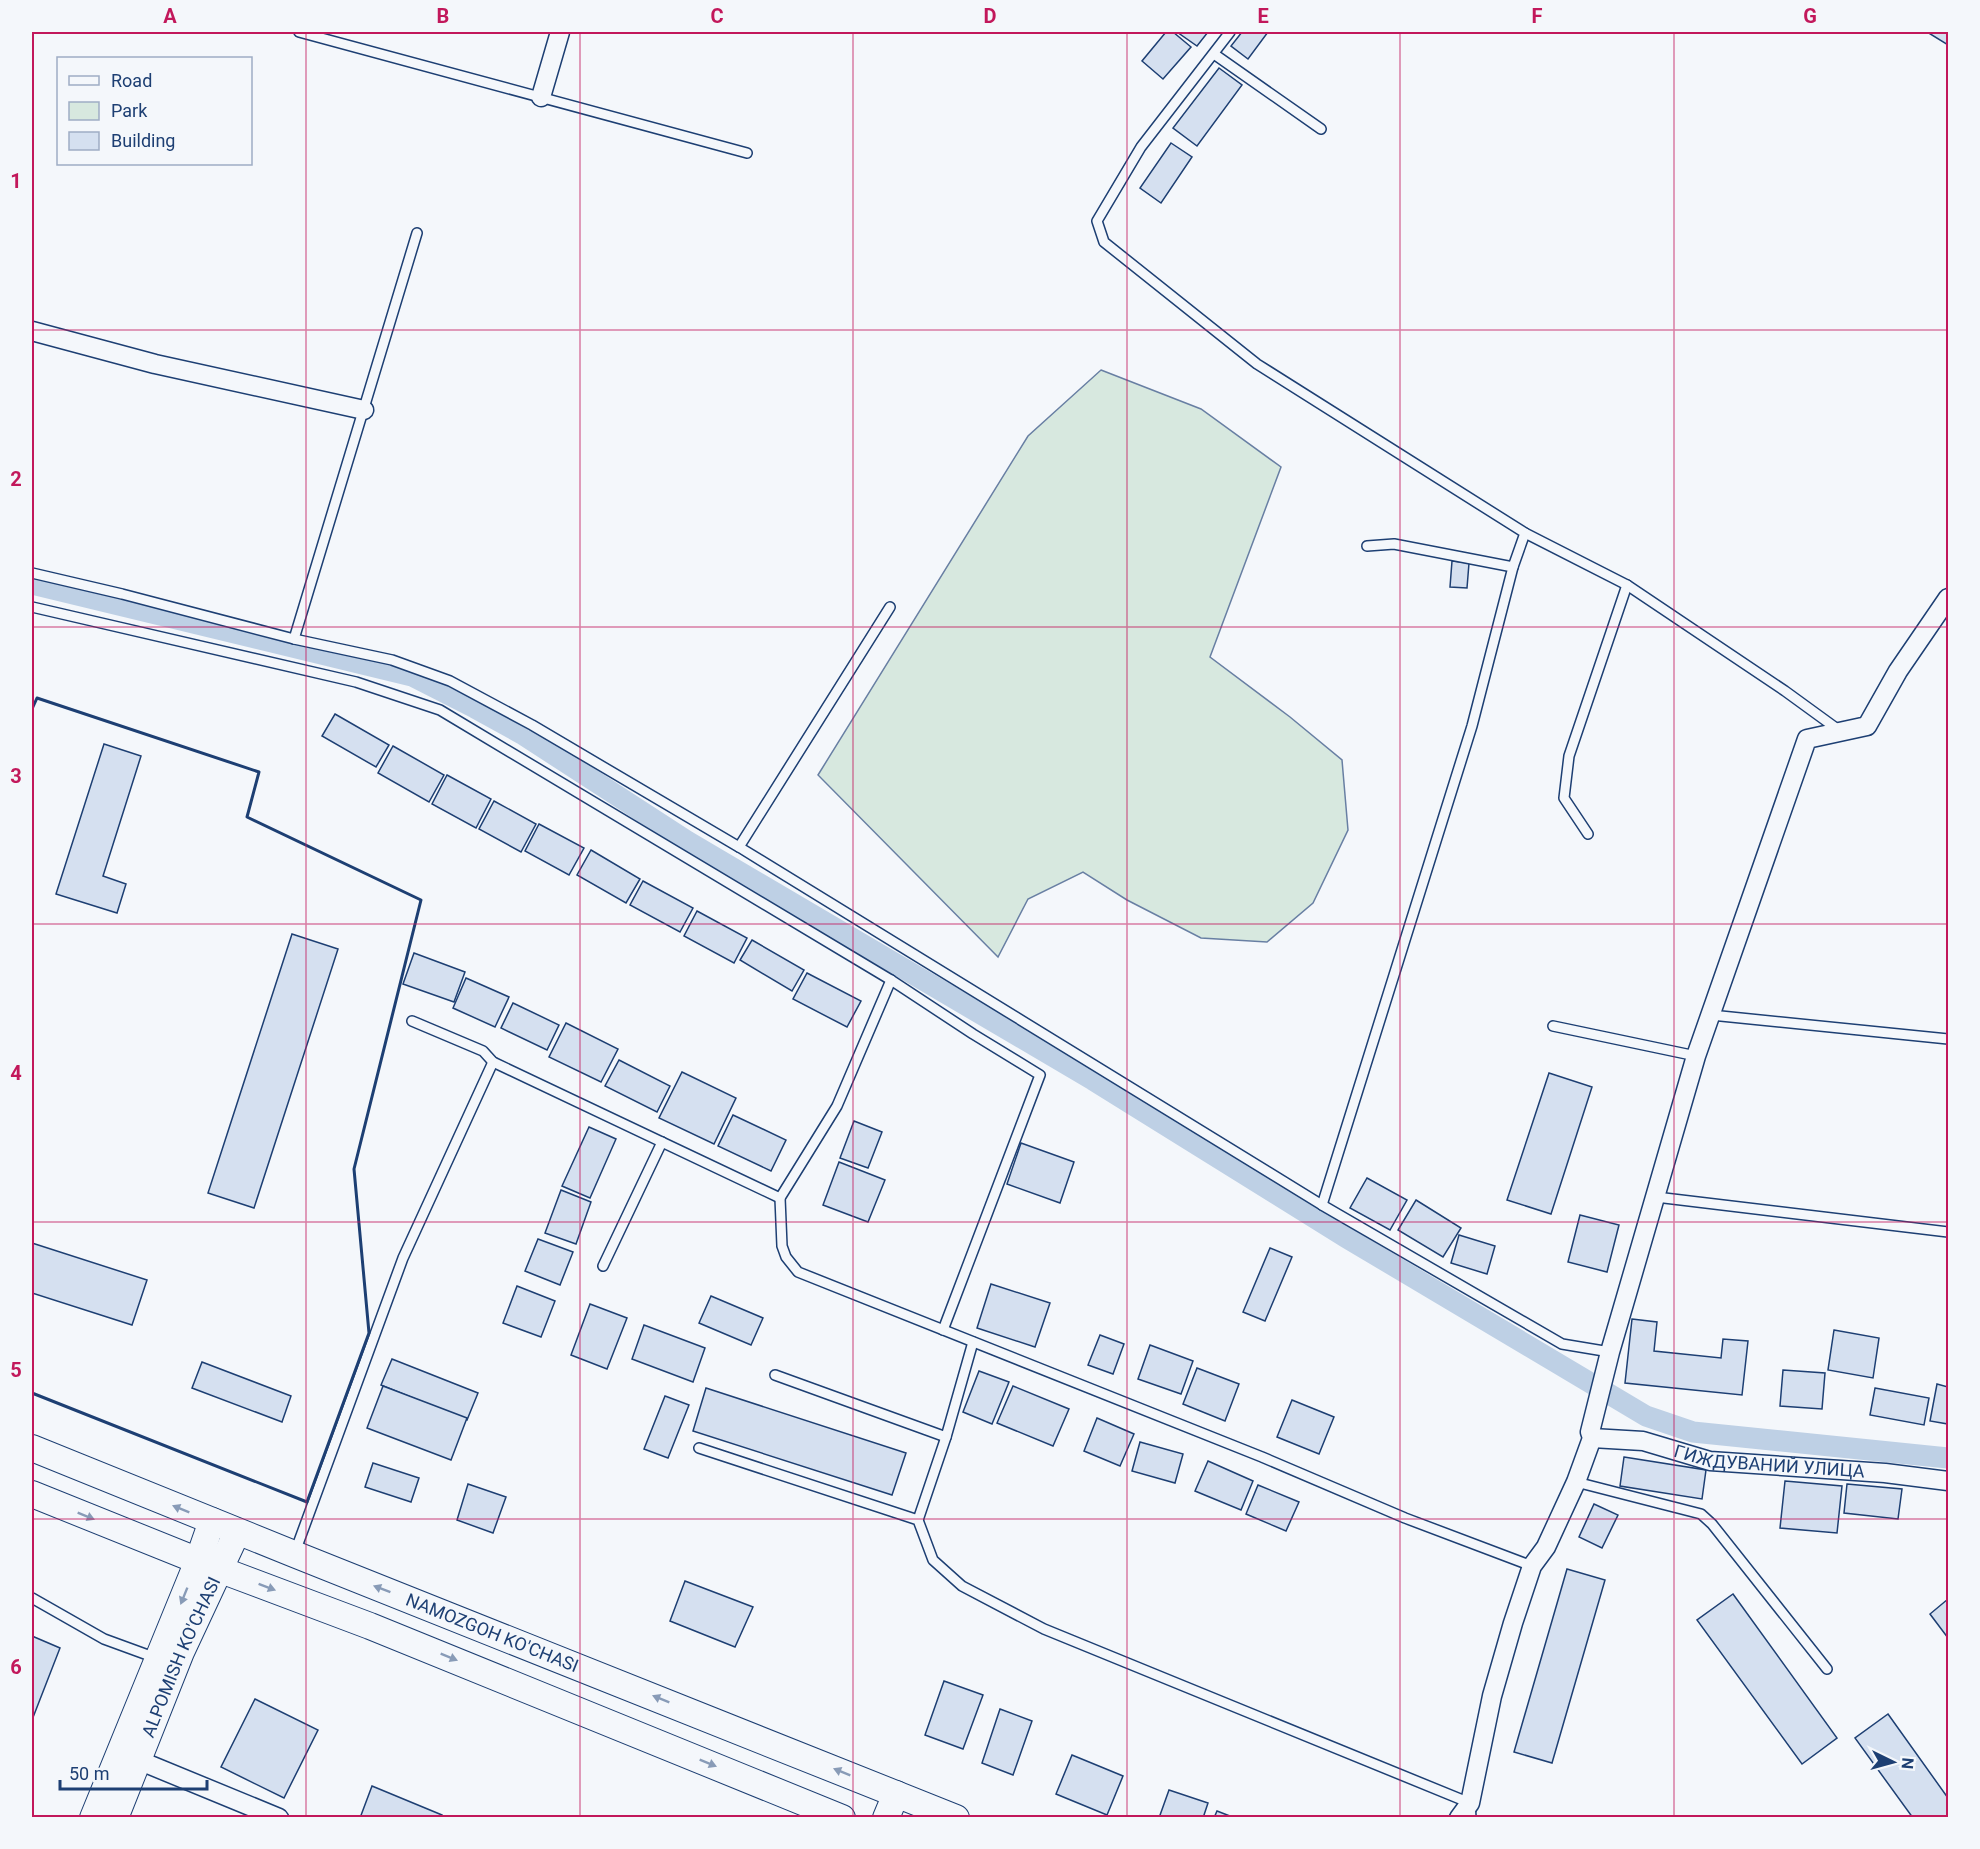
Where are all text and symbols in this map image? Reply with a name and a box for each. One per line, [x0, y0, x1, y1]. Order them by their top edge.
text: A [163, 4, 177, 28]
text: B [437, 4, 449, 28]
text: C [710, 4, 724, 28]
text: D [984, 4, 997, 28]
text: E [1257, 4, 1269, 28]
text: F [1532, 4, 1543, 28]
text: G [1803, 4, 1817, 28]
legend [57, 57, 252, 165]
text: Road [111, 70, 152, 91]
text: Park [111, 100, 148, 121]
text: Building [111, 130, 175, 151]
text: 1 [10, 169, 22, 193]
text: 2 [10, 467, 22, 491]
text: 3 [10, 764, 22, 788]
text: 4 [10, 1061, 22, 1085]
text: 5 [10, 1358, 22, 1382]
street label: ГИЖДУВАНИЙ УЛИЦА [1672, 1440, 1866, 1482]
one-way arrow [172, 1504, 190, 1513]
one-way arrow [77, 1512, 95, 1521]
street label: ALPOMISH KO'CHASI [137, 1573, 225, 1740]
one-way arrow [258, 1583, 276, 1592]
one-way arrow [372, 1584, 390, 1594]
one-way arrow [179, 1587, 189, 1605]
street label: NAMOZGOH KO'CHASI [403, 1589, 582, 1676]
one-way arrow [440, 1653, 458, 1662]
text: 6 [10, 1655, 22, 1679]
one-way arrow [652, 1694, 670, 1703]
north arrow [1863, 1732, 1923, 1792]
scale bar [60, 1753, 207, 1791]
text: N [1897, 1757, 1917, 1770]
one-way arrow [699, 1758, 717, 1768]
text: 50 m [69, 1763, 109, 1784]
one-way arrow [832, 1767, 850, 1777]

